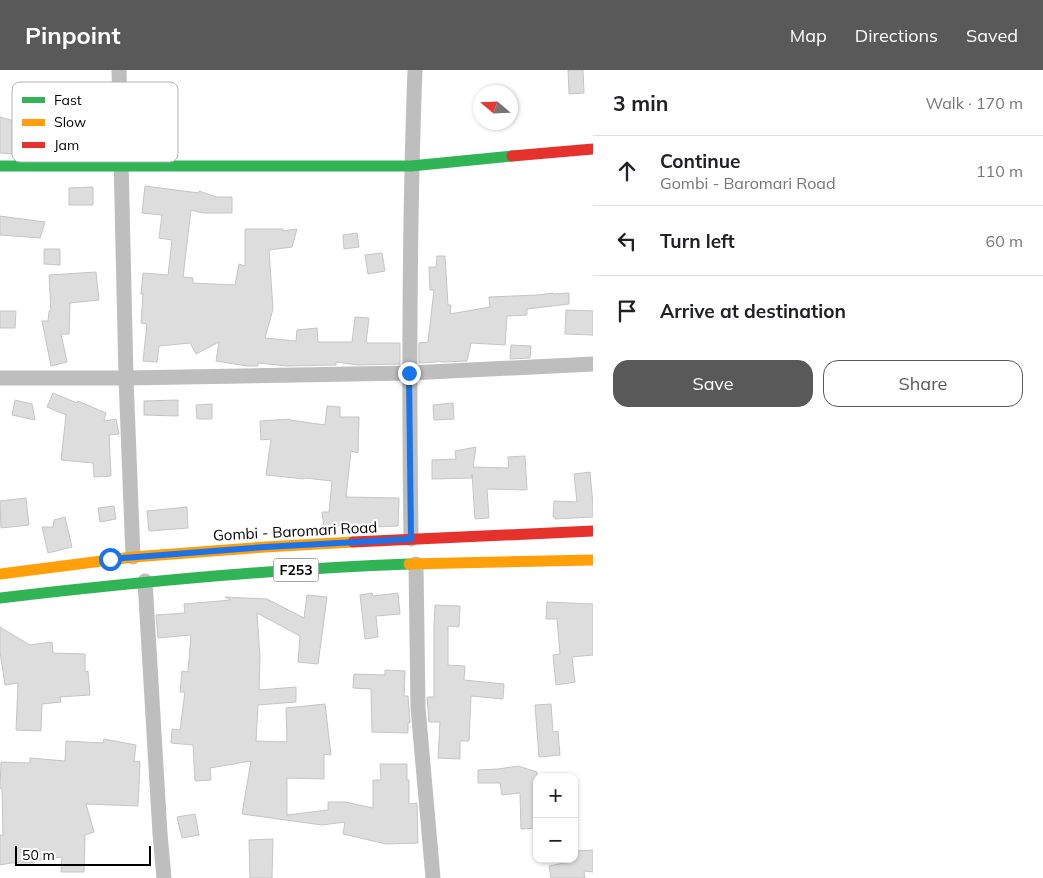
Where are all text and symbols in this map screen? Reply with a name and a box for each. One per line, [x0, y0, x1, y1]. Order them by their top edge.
text: Pinpoint [25, 20, 121, 50]
text: Map [790, 24, 827, 47]
text: Directions [855, 24, 938, 47]
text: Saved [966, 24, 1018, 47]
legend [12, 82, 178, 162]
north arrow [473, 85, 518, 130]
text: 3 min [613, 90, 668, 116]
text: Fast [54, 91, 82, 109]
text: Walk · 170 m [925, 93, 1023, 113]
text: Slow [54, 113, 86, 131]
text: Jam [54, 136, 79, 154]
text: Continue [660, 149, 740, 173]
icon: ahead [613, 157, 641, 185]
text: 110 m [976, 161, 1023, 181]
text: Gombi - Baromari Road [660, 173, 835, 193]
icon: left [613, 227, 641, 255]
text: Turn left [660, 229, 735, 253]
text: 60 m [986, 231, 1023, 251]
icon: arrive [613, 297, 641, 325]
text: Arrive at destination [660, 299, 846, 323]
button: Save [613, 360, 813, 407]
button: Share [823, 360, 1023, 407]
route end [398, 362, 421, 385]
street label: Gombi - Baromari Road [212, 517, 378, 545]
route start [99, 548, 122, 571]
road number: F253 [274, 558, 318, 582]
map controls [533, 773, 578, 863]
button: + [533, 773, 578, 818]
button: − [533, 818, 578, 863]
scale bar [15, 843, 151, 866]
text: 50 m [22, 846, 55, 864]

